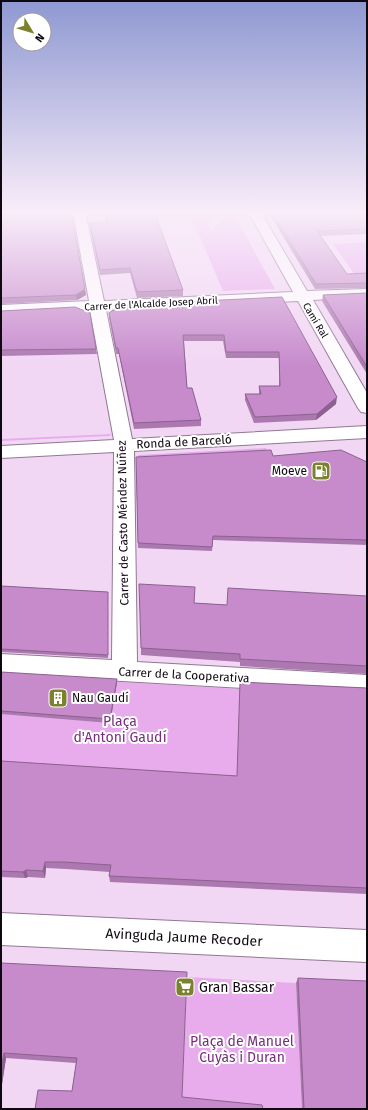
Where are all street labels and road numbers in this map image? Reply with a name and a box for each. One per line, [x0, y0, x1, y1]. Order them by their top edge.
street label: Carrer de l'Alcalde Josep Abril [84, 295, 218, 313]
street label: Camí Ral [300, 300, 331, 340]
street label: Ronda de Barceló [136, 433, 232, 451]
street label: Carrer de Casto Méndez Núñez [115, 440, 131, 606]
street label: Carrer de la Cooperativa [118, 665, 250, 685]
street label: Avinguda Jaume Recoder [105, 925, 264, 950]

